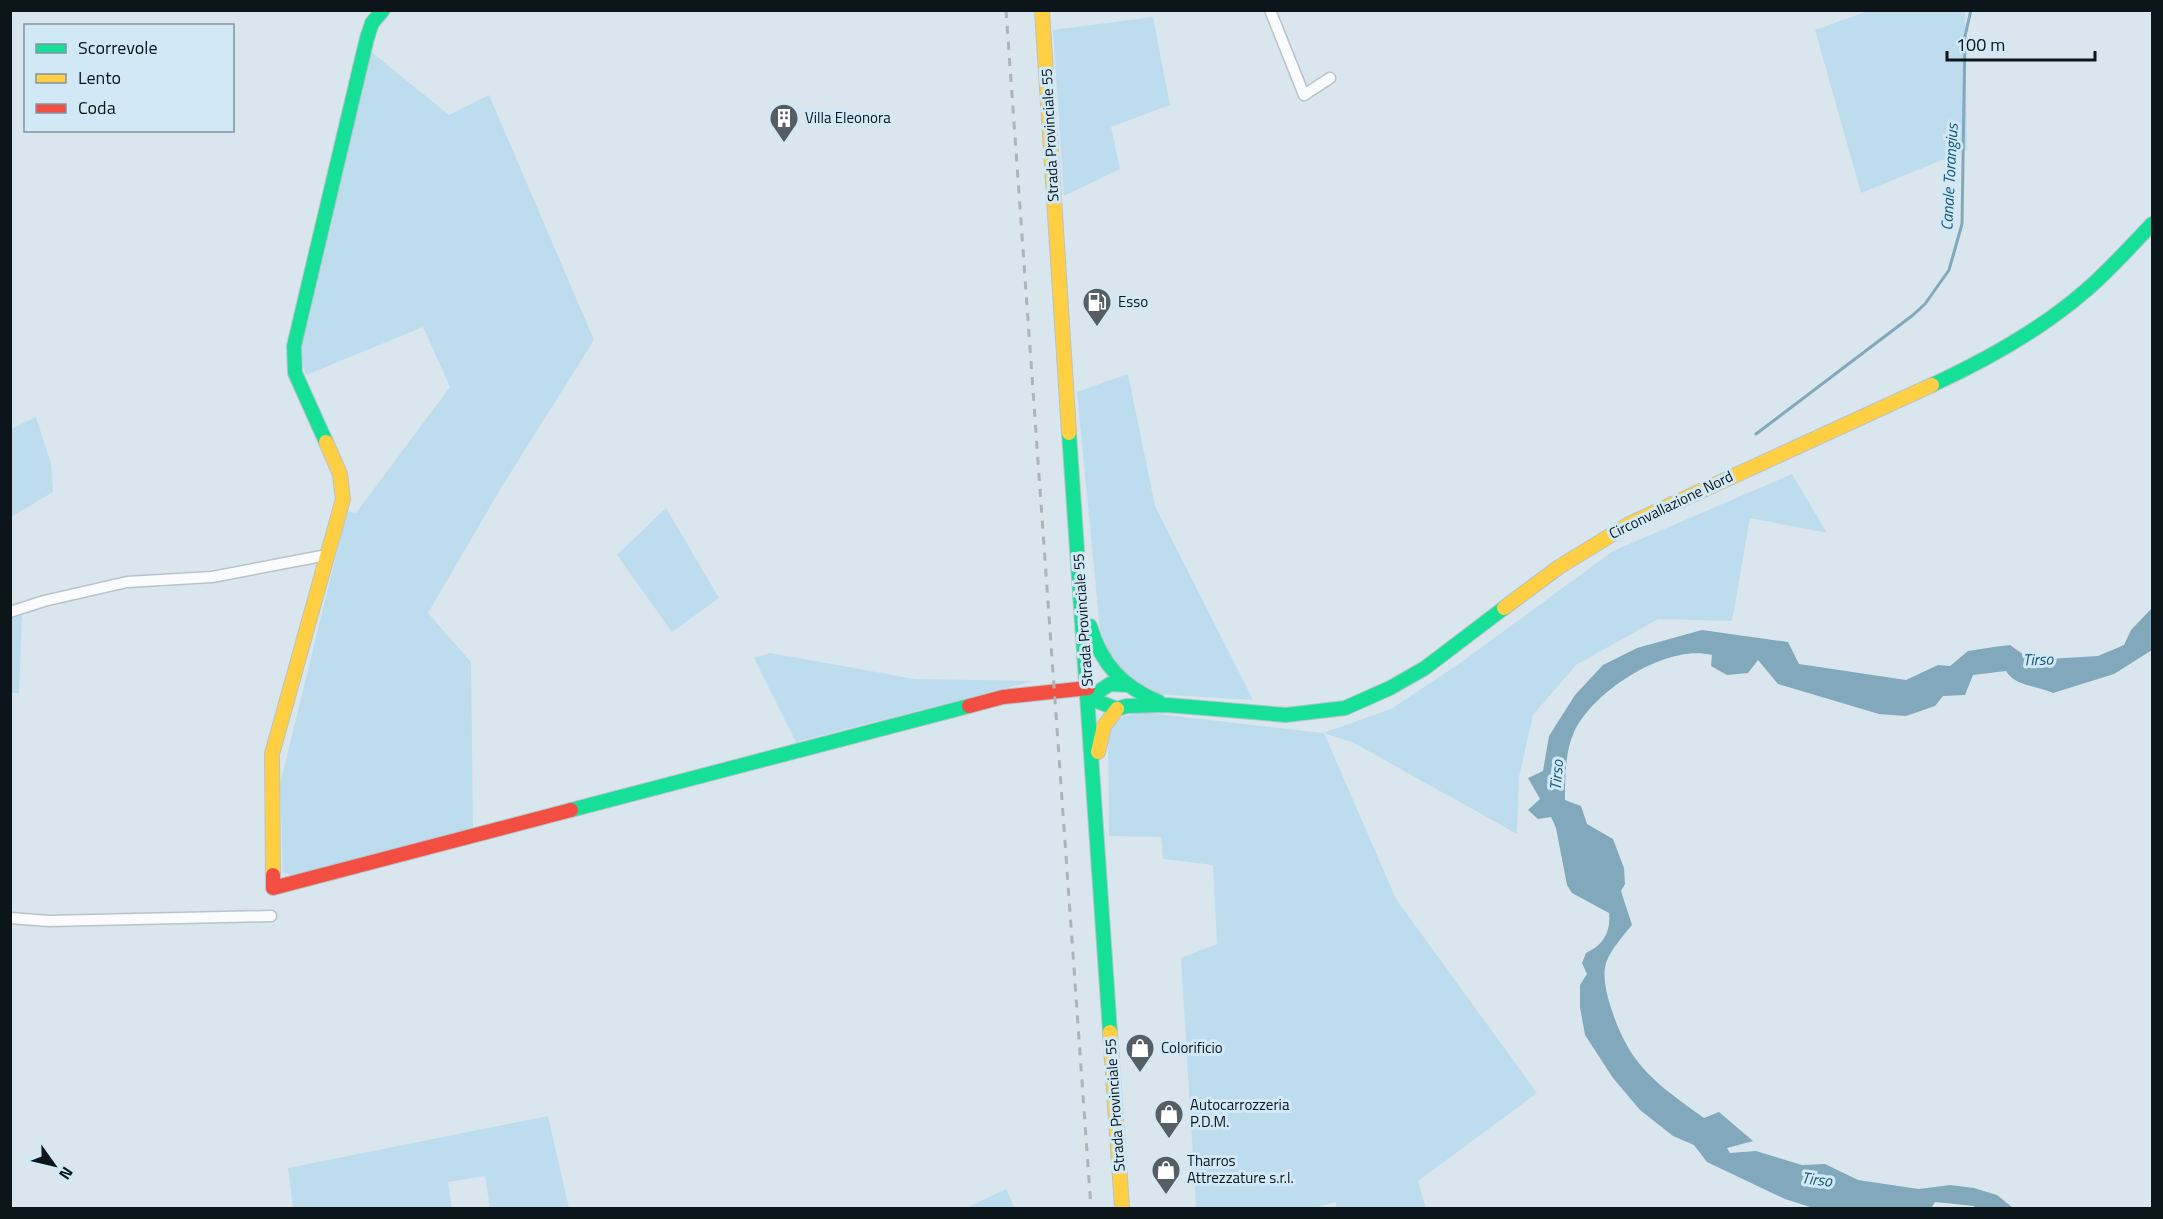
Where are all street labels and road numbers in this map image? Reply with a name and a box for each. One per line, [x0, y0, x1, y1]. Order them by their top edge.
street label: Strada Provinciale 55 [1035, 68, 1064, 202]
street label: Circonvallazione Nord [1605, 464, 1737, 545]
street label: Strada Provinciale 55 [1066, 553, 1099, 687]
street label: Strada Provinciale 55 [1098, 1038, 1131, 1172]

